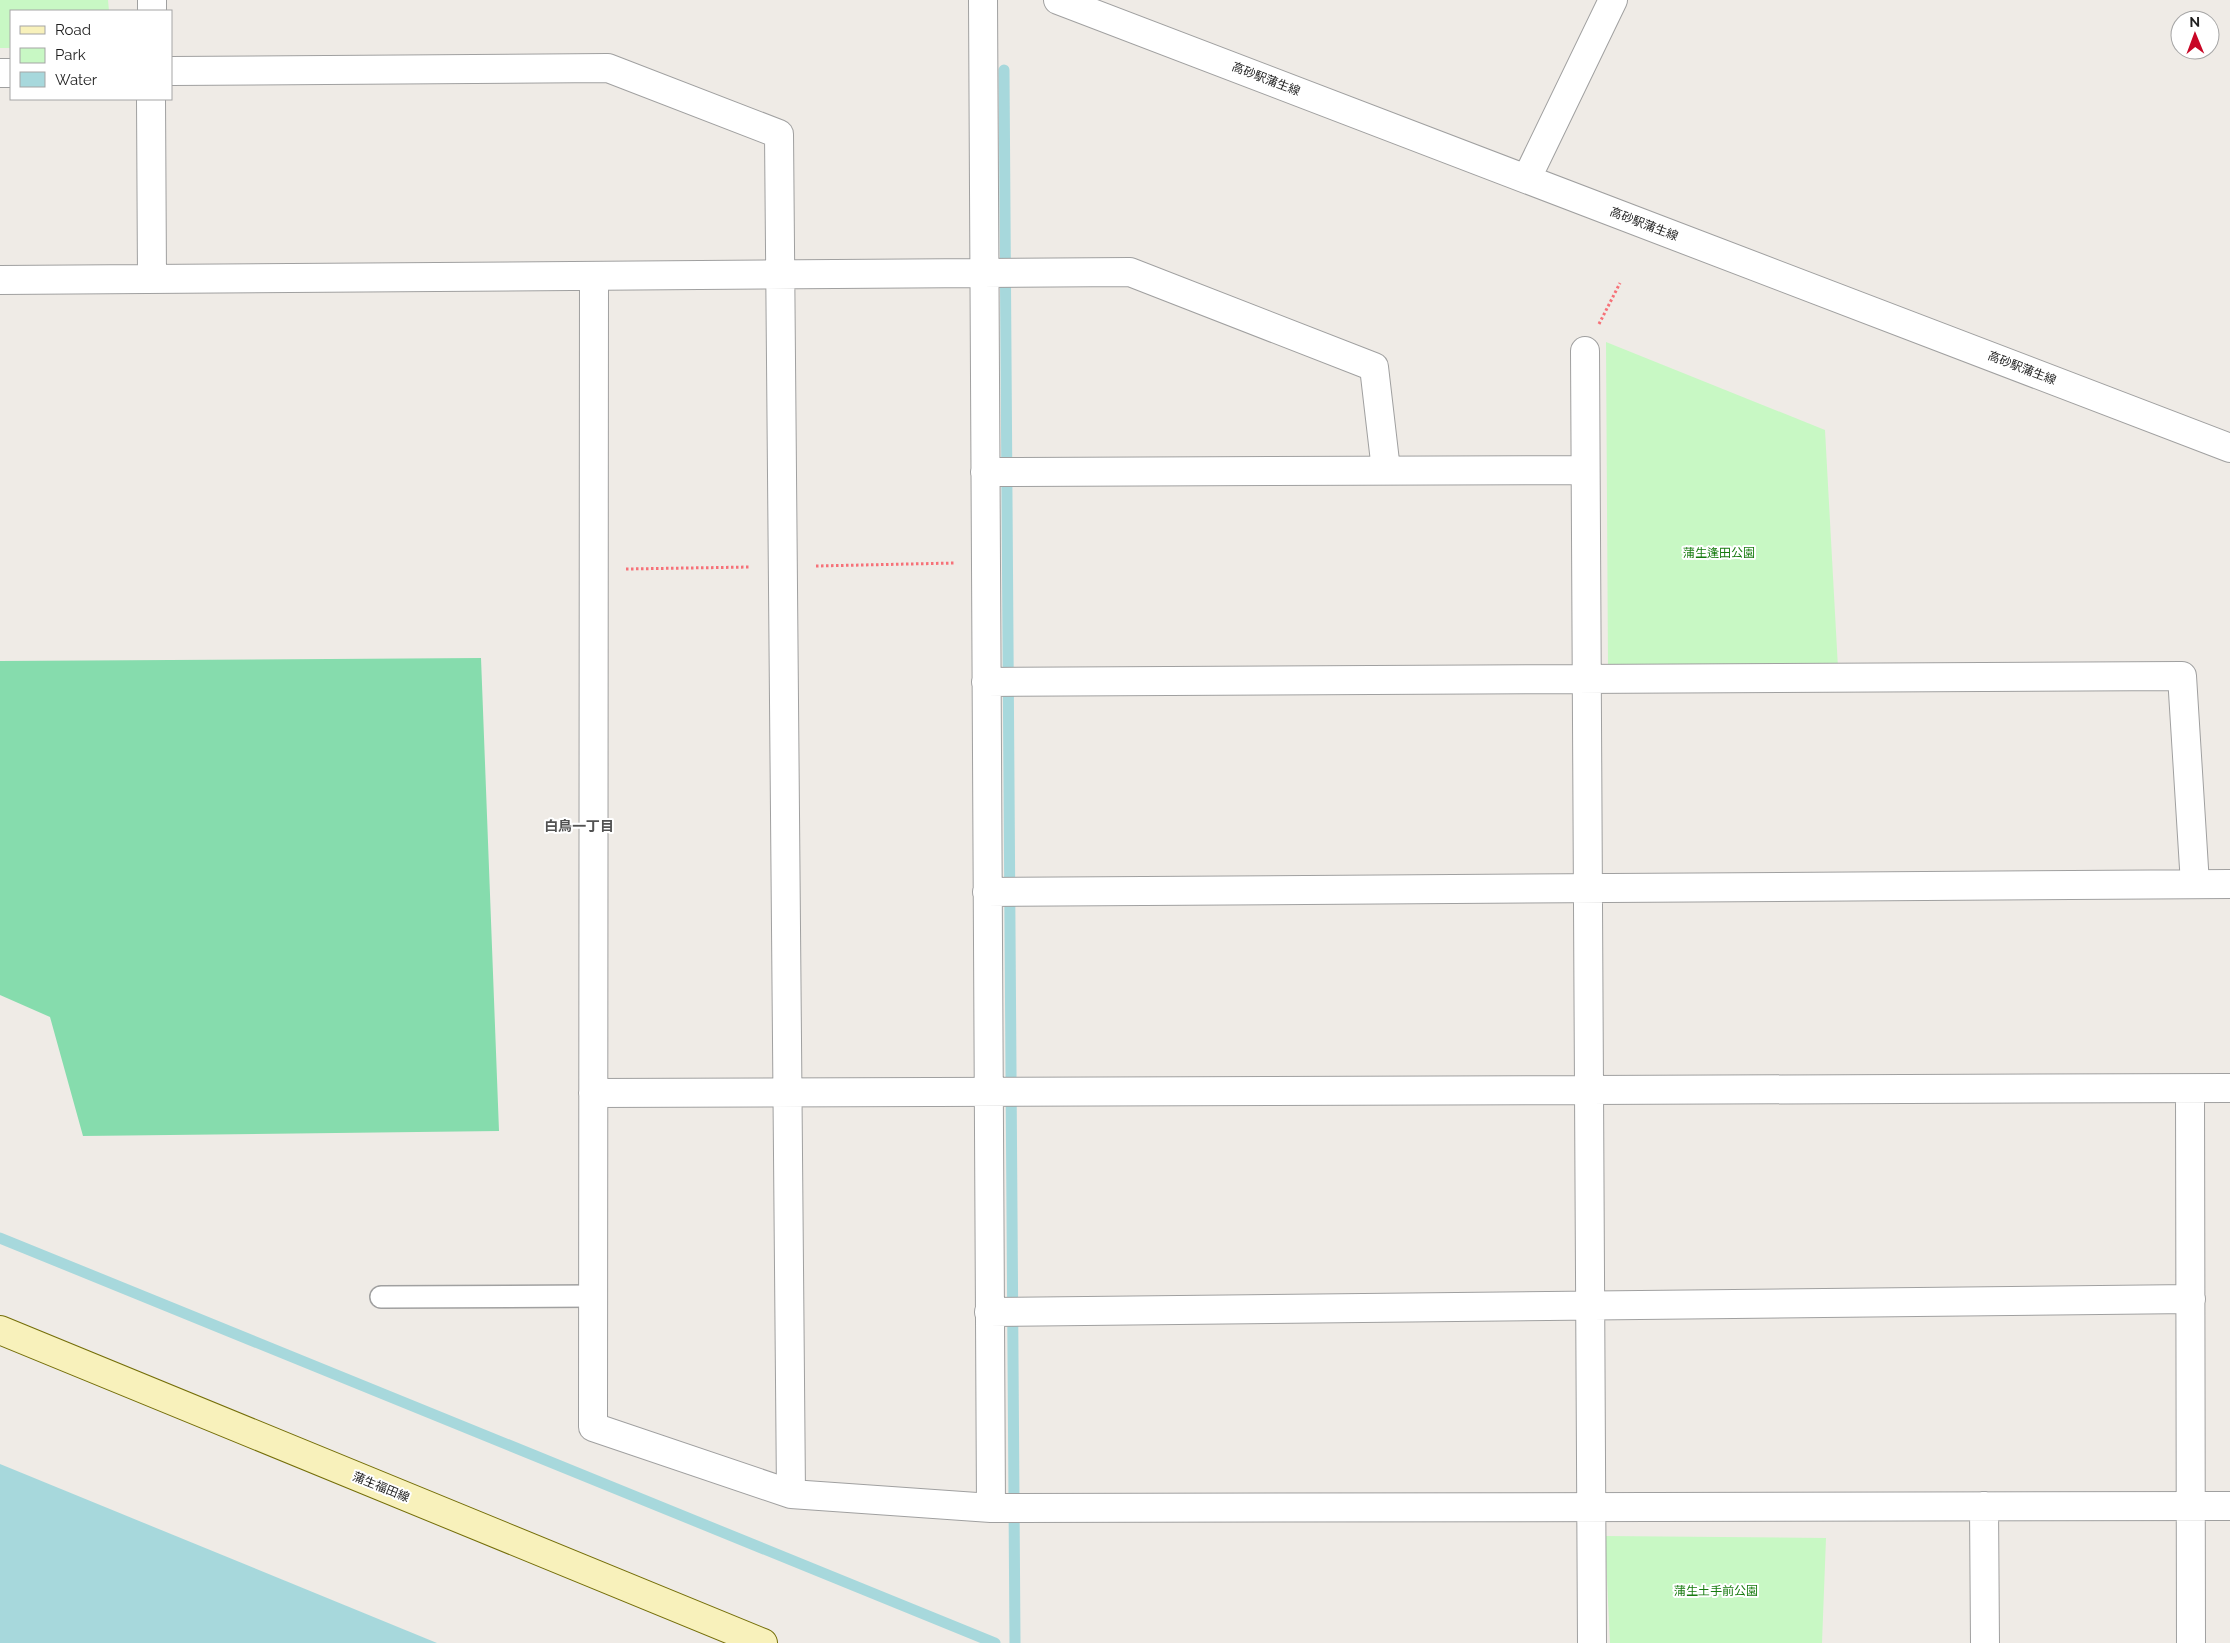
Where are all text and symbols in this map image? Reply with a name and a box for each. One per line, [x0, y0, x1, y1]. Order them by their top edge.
legend [10, 10, 172, 100]
north arrow [2170, 10, 2220, 60]
text: N [2189, 14, 2200, 30]
text: Road [55, 21, 91, 39]
text: Park [55, 46, 86, 64]
street label: 高砂駅蒲生線 [1230, 60, 1302, 98]
text: Water [55, 71, 98, 89]
street label: 高砂駅蒲生線 [1608, 205, 1680, 243]
street label: 高砂駅蒲生線 [1986, 349, 2058, 387]
park label: 蒲生逢田公園 [1683, 546, 1755, 560]
district label: 白鳥一丁目 [544, 818, 614, 834]
street label: 蒲生福田線 [351, 1469, 411, 1505]
park label: 蒲生土手前公園 [1674, 1584, 1758, 1598]

